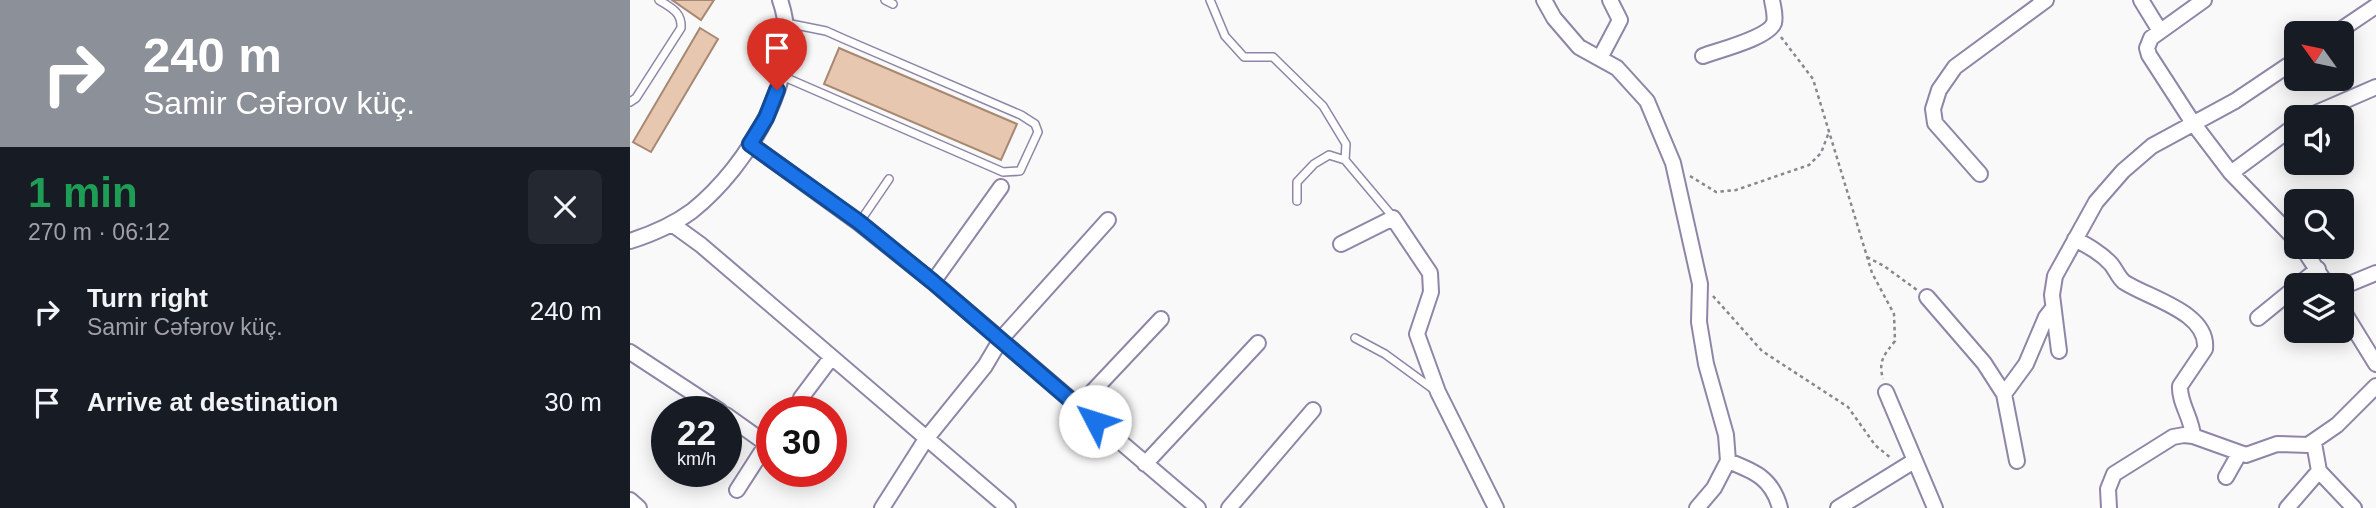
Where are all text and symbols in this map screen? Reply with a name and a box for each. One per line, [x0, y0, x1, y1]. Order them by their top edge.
pin [747, 18, 807, 90]
north arrow [2284, 21, 2354, 91]
map controls [2284, 21, 2354, 343]
icon: right [28, 28, 119, 119]
text: 240 m [143, 28, 282, 82]
icon: arrive [758, 29, 796, 67]
text: Samir Cəfərov küç. [143, 85, 415, 121]
button: sound [2284, 105, 2354, 175]
text: 1 min [28, 169, 138, 216]
button: close [528, 170, 602, 244]
button: search [2284, 189, 2354, 259]
text: 270 m · 06:12 [28, 219, 170, 245]
button: layers [2284, 273, 2354, 343]
text: Turn right [87, 283, 208, 313]
icon: right [28, 293, 66, 331]
text: 240 m [530, 296, 602, 326]
text: Samir Cəfərov küç. [87, 314, 283, 340]
icon: arrive [28, 384, 66, 422]
position arrow [1058, 384, 1132, 458]
text: Arrive at destination [87, 387, 338, 417]
text: 30 m [544, 387, 602, 417]
speed limit sign: 30 [756, 396, 847, 487]
text: 22 [677, 413, 716, 452]
text: km/h [677, 449, 716, 469]

